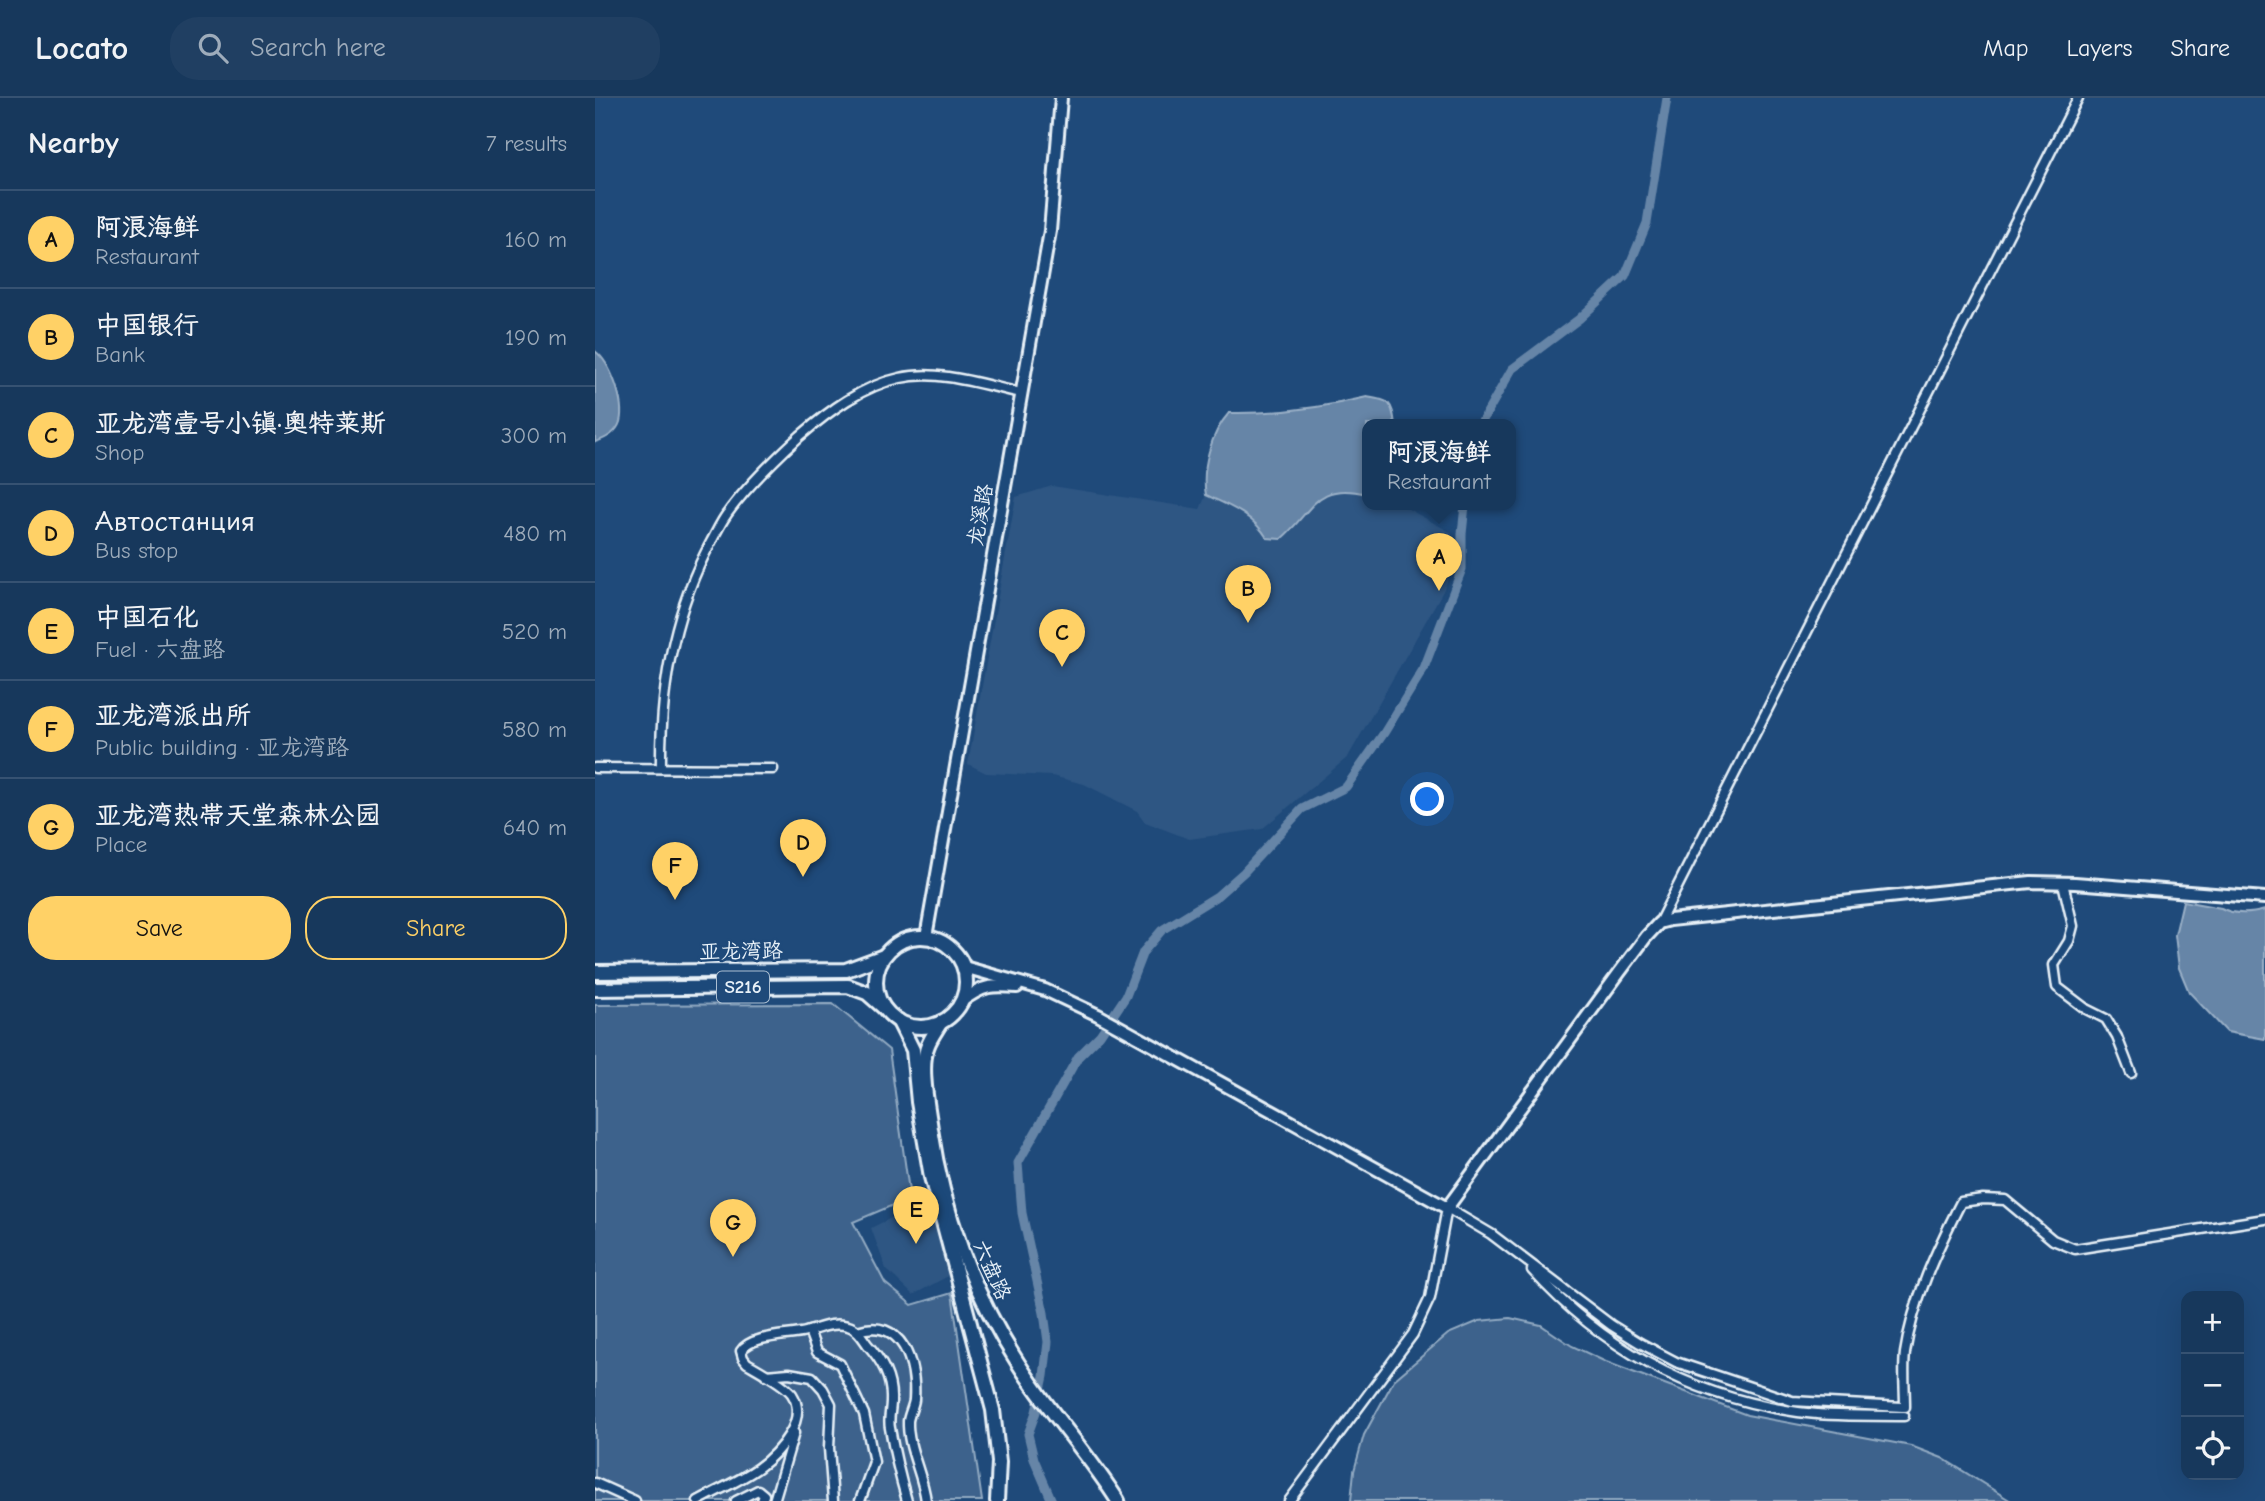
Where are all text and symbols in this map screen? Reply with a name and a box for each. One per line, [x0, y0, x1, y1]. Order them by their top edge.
search box [170, 17, 660, 80]
text: Locato [35, 29, 128, 67]
icon: search [194, 29, 232, 67]
text: Search here [250, 33, 386, 63]
text: Map [1983, 34, 2029, 62]
text: Layers [2067, 34, 2132, 62]
text: Share [2170, 34, 2230, 62]
text: Nearby [28, 126, 119, 161]
text: 7 results [486, 130, 567, 157]
text: 阿浪海鲜 [95, 213, 199, 243]
text: A [45, 226, 57, 253]
text: 160 m [505, 226, 567, 253]
text: Restaurant [95, 243, 199, 270]
text: 中国银行 [95, 311, 199, 341]
text: B [44, 324, 58, 351]
text: 190 m [505, 324, 567, 351]
text: Bank [95, 341, 145, 368]
text: 亚龙湾壹号小镇·奥特莱斯 [95, 409, 386, 439]
popup [1362, 419, 1516, 510]
text: C [44, 422, 58, 449]
text: 300 m [501, 422, 567, 449]
text: 阿浪海鲜 [1387, 438, 1491, 468]
text: Shop [95, 439, 144, 466]
text: Restaurant [1387, 468, 1491, 495]
street label: 龙溪路 [963, 482, 997, 548]
text: Автостанция [95, 507, 254, 537]
text: D [44, 520, 58, 547]
text: 480 m [503, 520, 567, 547]
pin: A [1416, 533, 1462, 591]
text: Bus stop [95, 537, 178, 564]
pin: B [1225, 565, 1271, 623]
text: 中国石化 [95, 603, 199, 633]
pin: C [1039, 609, 1085, 667]
text: E [44, 618, 58, 645]
text: 520 m [502, 618, 567, 645]
text: Fuel · 六盘路 [95, 636, 225, 663]
text: 亚龙湾派出所 [95, 701, 251, 731]
text: F [44, 716, 58, 743]
text: 580 m [502, 716, 567, 743]
text: Public building · 亚龙湾路 [95, 734, 349, 761]
your location [1410, 782, 1444, 816]
text: 亚龙湾热带天堂森林公园 [95, 801, 381, 831]
text: G [43, 814, 59, 841]
text: 640 m [503, 814, 567, 841]
pin: D [780, 819, 826, 877]
text: Place [95, 831, 147, 858]
pin: F [652, 842, 698, 900]
button: Save [28, 896, 291, 960]
button: Share [305, 896, 567, 960]
street label: 亚龙湾路 [699, 938, 783, 964]
road number: S216 [717, 972, 769, 1002]
pin: E [893, 1186, 939, 1244]
pin: G [710, 1199, 756, 1257]
street label: 六盘路 [968, 1236, 1016, 1304]
map controls [2181, 1291, 2244, 1480]
button: + [2181, 1291, 2244, 1354]
button: − [2181, 1354, 2244, 1417]
button: locate [2181, 1417, 2244, 1480]

